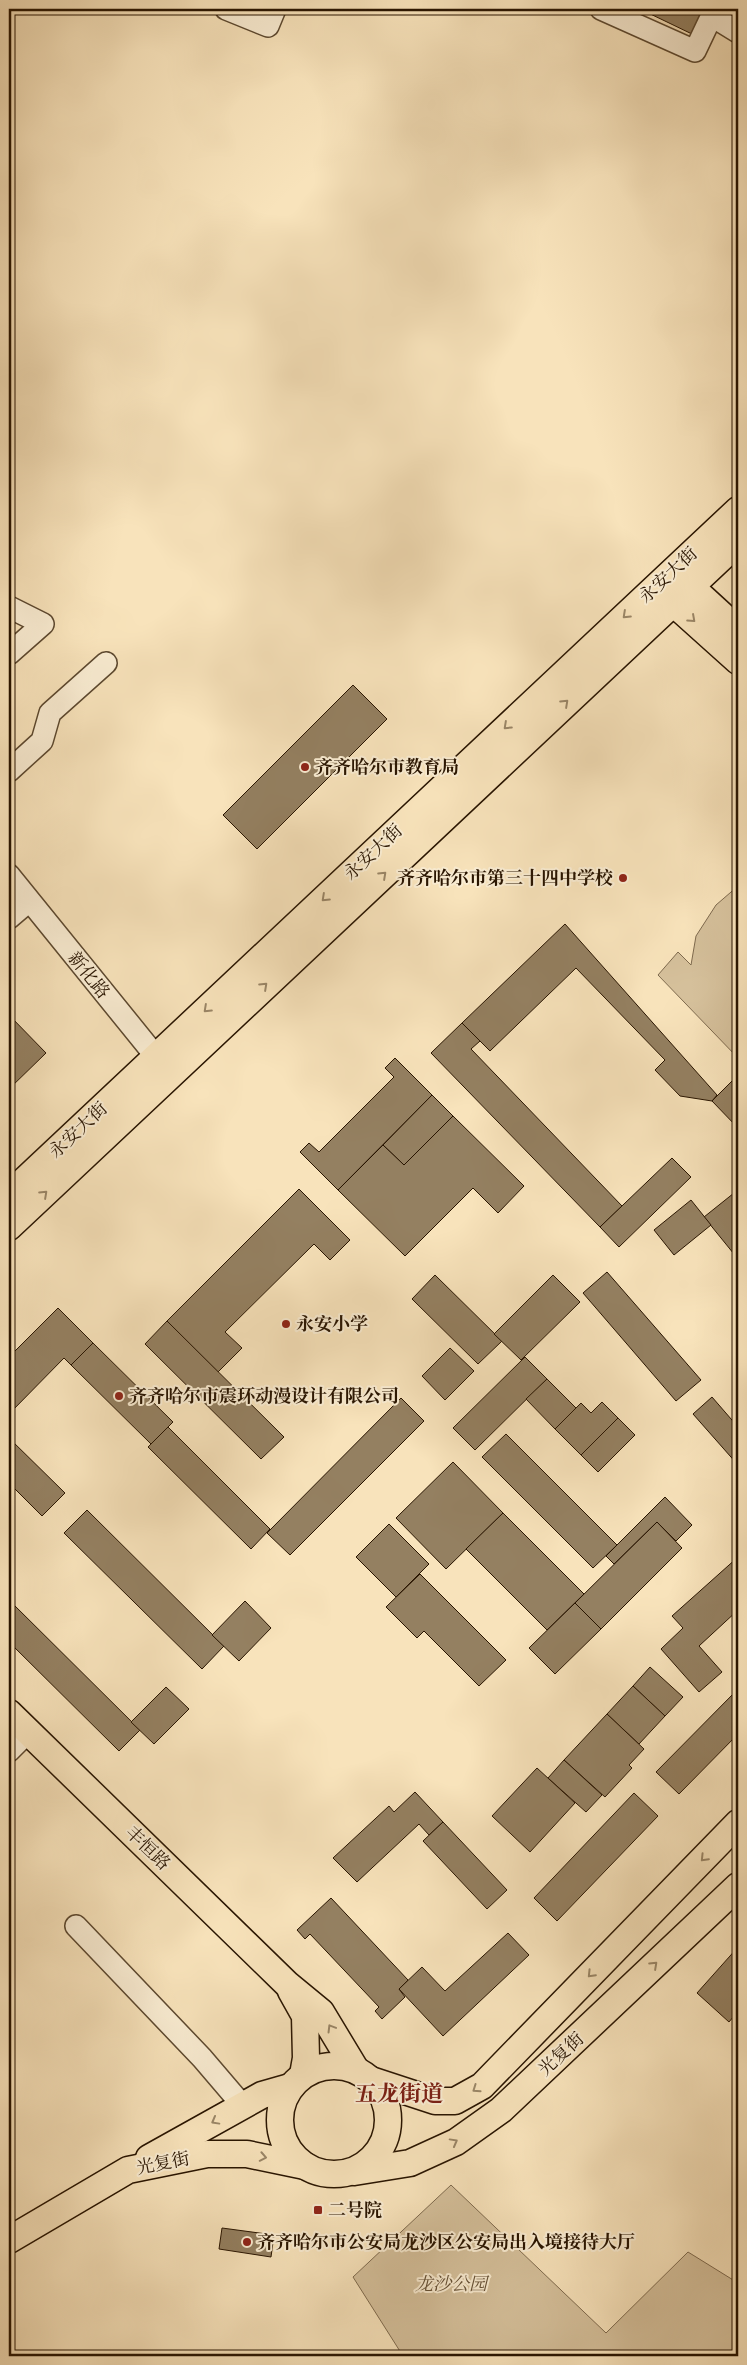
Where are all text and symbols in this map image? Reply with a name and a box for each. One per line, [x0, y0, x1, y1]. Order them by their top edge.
street label: 永安大街 [634, 542, 702, 608]
one-way arrow [622, 609, 631, 618]
one-way arrow [686, 614, 695, 623]
one-way arrow [559, 700, 568, 709]
one-way arrow [504, 720, 513, 729]
place label: 齐齐哈尔市教育局 [315, 756, 459, 778]
marker: 齐齐哈尔市教育局 [299, 761, 311, 773]
street label: 永安大街 [339, 819, 407, 885]
place label: 齐齐哈尔市第三十四中学校 [397, 867, 613, 889]
one-way arrow [377, 872, 386, 881]
marker: 齐齐哈尔市第三十四中学校 [617, 872, 629, 884]
one-way arrow [322, 892, 331, 901]
street label: 新化路 [63, 947, 115, 1003]
one-way arrow [259, 983, 268, 992]
one-way arrow [203, 1003, 212, 1012]
street label: 永安大街 [44, 1097, 112, 1163]
one-way arrow [39, 1191, 48, 1200]
place label: 永安小学 [296, 1313, 368, 1335]
marker: 永安小学 [280, 1318, 292, 1330]
place label: 齐齐哈尔市震环动漫设计有限公司 [129, 1385, 399, 1407]
marker: 齐齐哈尔市震环动漫设计有限公司 [113, 1390, 125, 1402]
street label: 丰恒路 [121, 1821, 175, 1875]
one-way arrow [701, 1852, 710, 1861]
one-way arrow [648, 1962, 657, 1971]
one-way arrow [588, 1968, 597, 1977]
one-way arrow [327, 2025, 337, 2034]
street label: 光复街 [534, 2028, 588, 2080]
district label: 五龙街道 [355, 2080, 443, 2107]
one-way arrow [472, 2083, 482, 2092]
one-way arrow [211, 2115, 220, 2125]
one-way arrow [449, 2139, 458, 2149]
street label: 光复街 [134, 2147, 192, 2179]
one-way arrow [258, 2152, 267, 2162]
place label: 二号院 [328, 2199, 382, 2221]
marker: 二号院 [312, 2204, 324, 2216]
place label: 齐齐哈尔市公安局龙沙区公安局出入境接待大厅 [257, 2231, 635, 2253]
marker: 齐齐哈尔市公安局龙沙区公安局出入境接待大厅 [241, 2236, 253, 2248]
park label: 龙沙公园 [415, 2273, 490, 2295]

